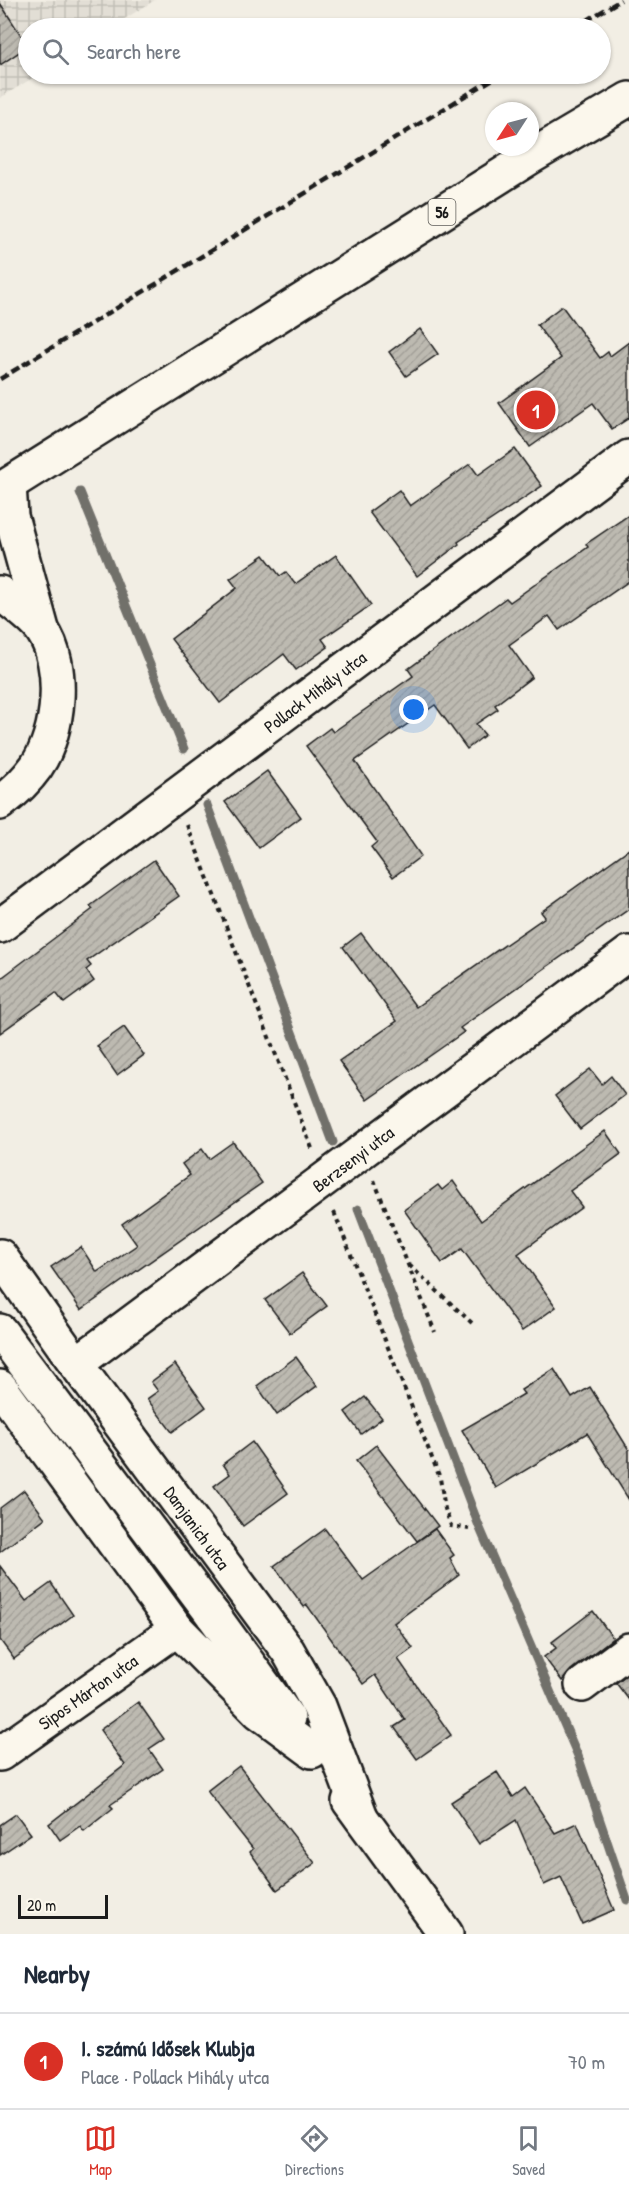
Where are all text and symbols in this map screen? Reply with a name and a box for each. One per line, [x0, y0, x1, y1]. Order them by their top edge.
search box [18, 18, 611, 84]
icon: search [39, 35, 72, 68]
text: Search here [87, 36, 181, 66]
north arrow [485, 102, 539, 156]
road number: 56 [428, 199, 456, 225]
pin: 1 [516, 388, 556, 432]
street label: Pollack Mihály utca [258, 645, 372, 739]
your location [399, 695, 428, 724]
street label: Berzsenyi utca [307, 1120, 399, 1198]
street label: Damjanich utca [158, 1481, 236, 1575]
street label: Sipos Márton utca [33, 1648, 143, 1736]
scale bar [18, 1892, 108, 1920]
text: 20 m [27, 1894, 56, 1916]
text: Nearby [24, 1956, 90, 1991]
text: I. számú Idősek Klubja [81, 2033, 254, 2063]
text: 1 [40, 2048, 47, 2075]
text: 70 m [568, 2048, 605, 2075]
text: Place · Pollack Mihály utca [81, 2063, 269, 2090]
tab: Map [84, 2122, 117, 2180]
tab: Directions [285, 2122, 344, 2180]
tab: Saved [512, 2122, 545, 2180]

